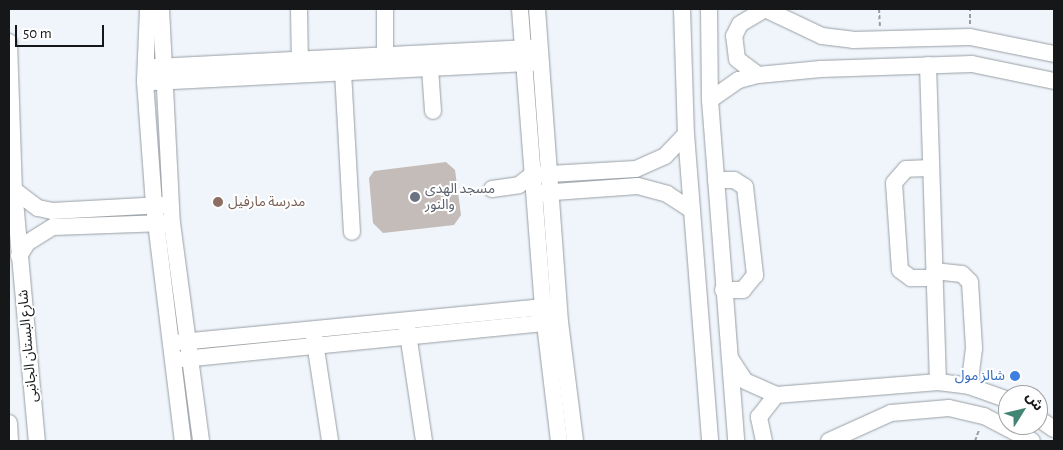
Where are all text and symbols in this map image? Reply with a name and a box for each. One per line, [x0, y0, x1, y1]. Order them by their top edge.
scale bar [18, 15, 106, 47]
text: 50 m [23, 26, 52, 41]
place label: مسجد الهدى والنور [425, 181, 495, 213]
marker: مسجد الهدى والنور [409, 191, 421, 203]
place label: مدرسة مارفيل [228, 194, 305, 210]
marker: مدرسة مارفيل [212, 196, 224, 208]
street label: شارع البستان الجانبى [15, 289, 41, 403]
place label: شالز مول [955, 368, 1005, 384]
marker: شالز مول [1009, 370, 1021, 382]
north arrow [998, 385, 1048, 435]
text: ش [1023, 390, 1046, 414]

